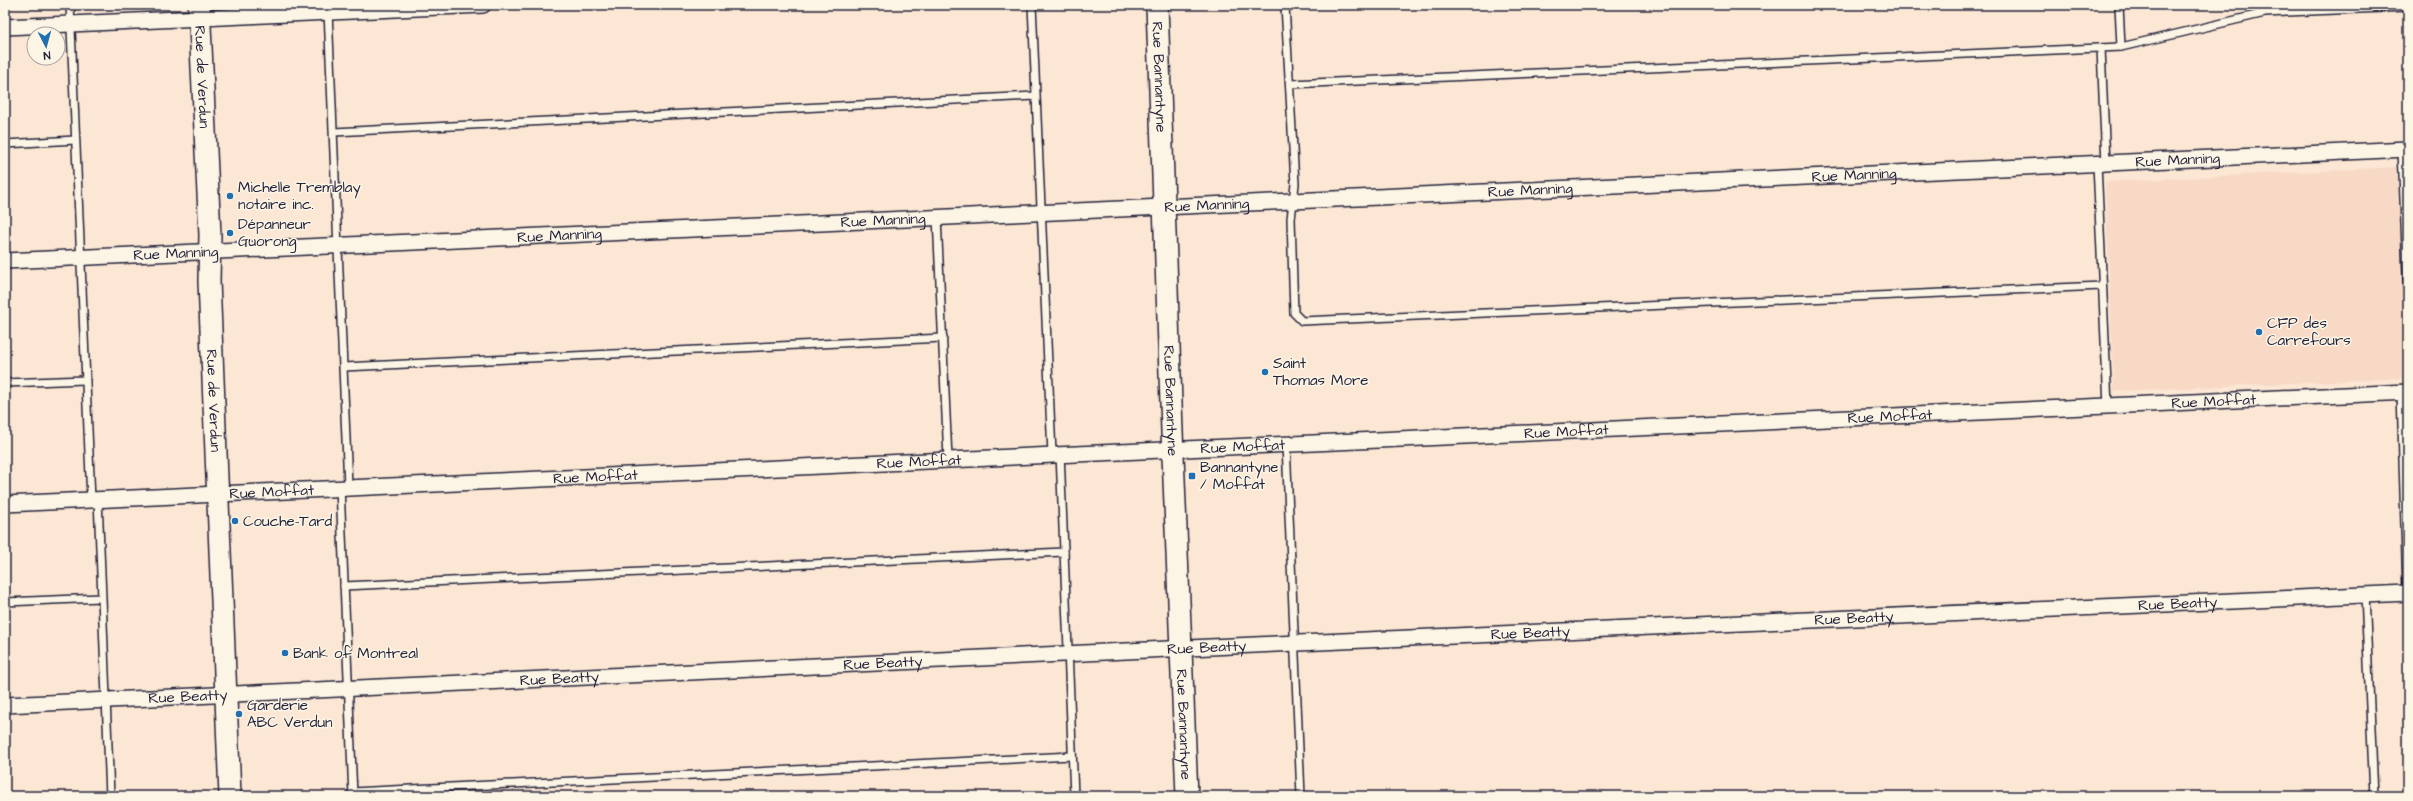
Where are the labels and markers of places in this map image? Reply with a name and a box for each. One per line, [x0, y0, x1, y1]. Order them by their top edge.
place label: Michelle Tremblay notaire inc. [238, 177, 361, 215]
marker: Michelle Tremblay notaire inc. [225, 191, 235, 201]
place label: Dépanneur Guorong [238, 214, 311, 253]
marker: Dépanneur Guorong [225, 228, 235, 238]
place label: CFP des Carrefours [2267, 313, 2351, 351]
marker: CFP des Carrefours [2254, 327, 2264, 337]
place label: Saint Thomas More [1273, 353, 1368, 391]
marker: Saint Thomas More [1260, 367, 1270, 377]
place label: Bannantyne / Moffat [1200, 457, 1278, 495]
marker: Bannantyne / Moffat [1187, 471, 1197, 481]
place label: Couche-Tard [243, 511, 333, 532]
marker: Couche-Tard [230, 516, 240, 526]
place label: Bank of Montreal [293, 643, 418, 664]
marker: Bank of Montreal [280, 648, 290, 658]
place label: Garderie ABC Verdun [247, 695, 333, 733]
marker: Garderie ABC Verdun [234, 709, 244, 719]

